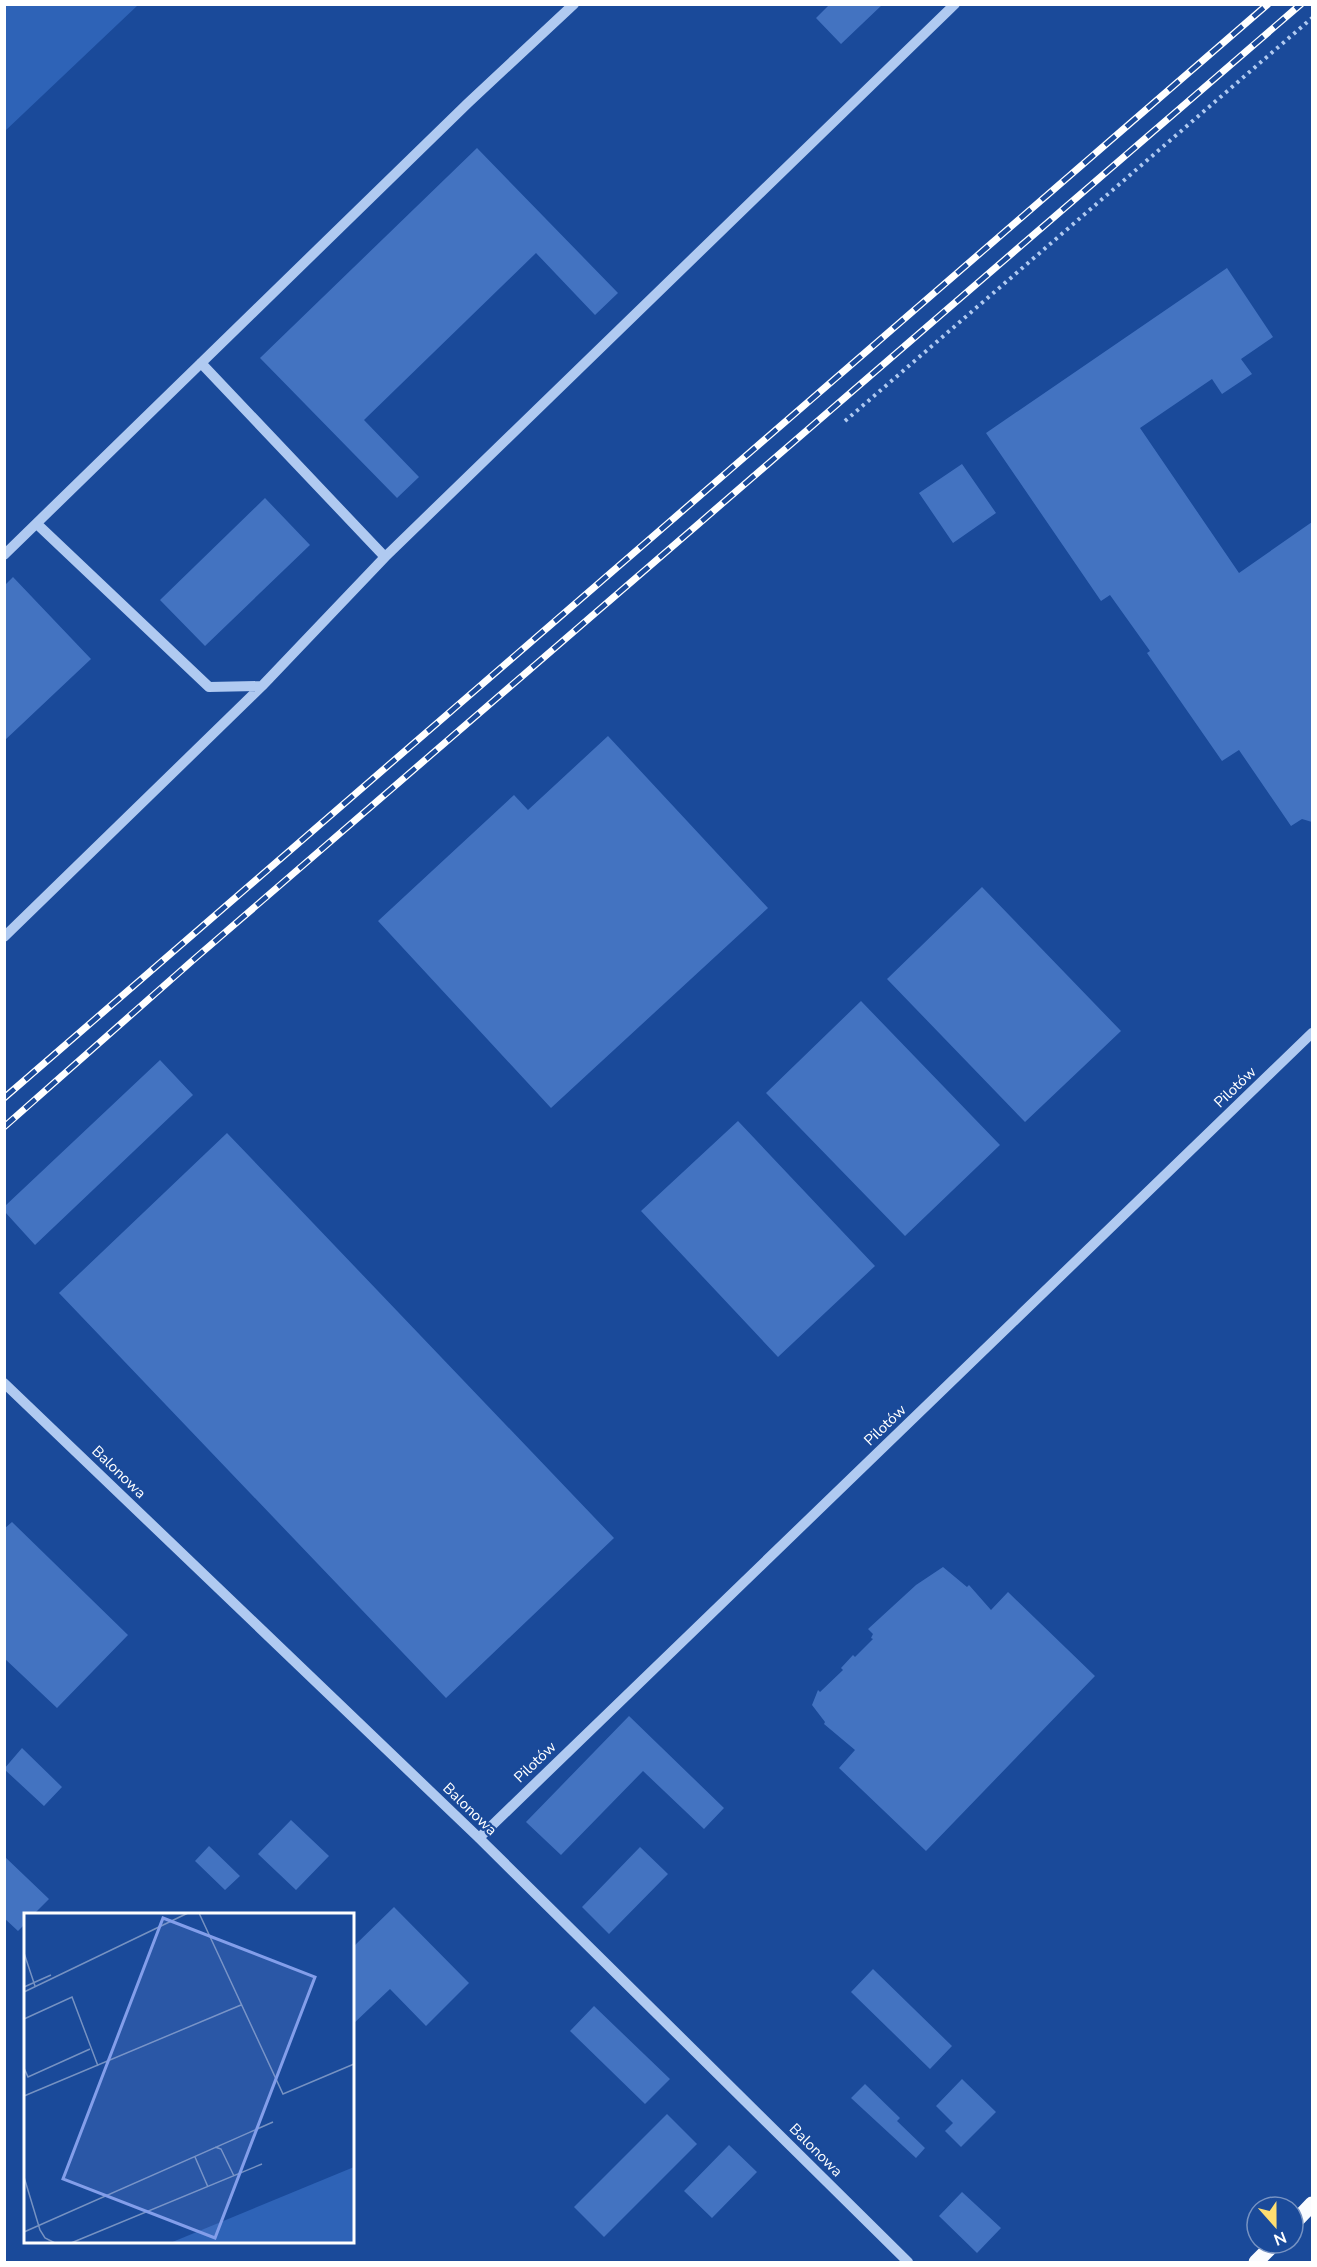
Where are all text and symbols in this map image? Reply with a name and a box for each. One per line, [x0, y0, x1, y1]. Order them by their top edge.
street label: Pilotów [1209, 1062, 1261, 1112]
street label: Pilotów [859, 1400, 911, 1450]
street label: Balonowa [88, 1441, 150, 1503]
street label: Pilotów [509, 1737, 561, 1787]
street label: Balonowa [439, 1778, 501, 1840]
inset map [24, 1913, 354, 2243]
street label: Balonowa [785, 2119, 847, 2181]
north arrow [1245, 2195, 1305, 2255]
text: N [1270, 2226, 1290, 2250]

